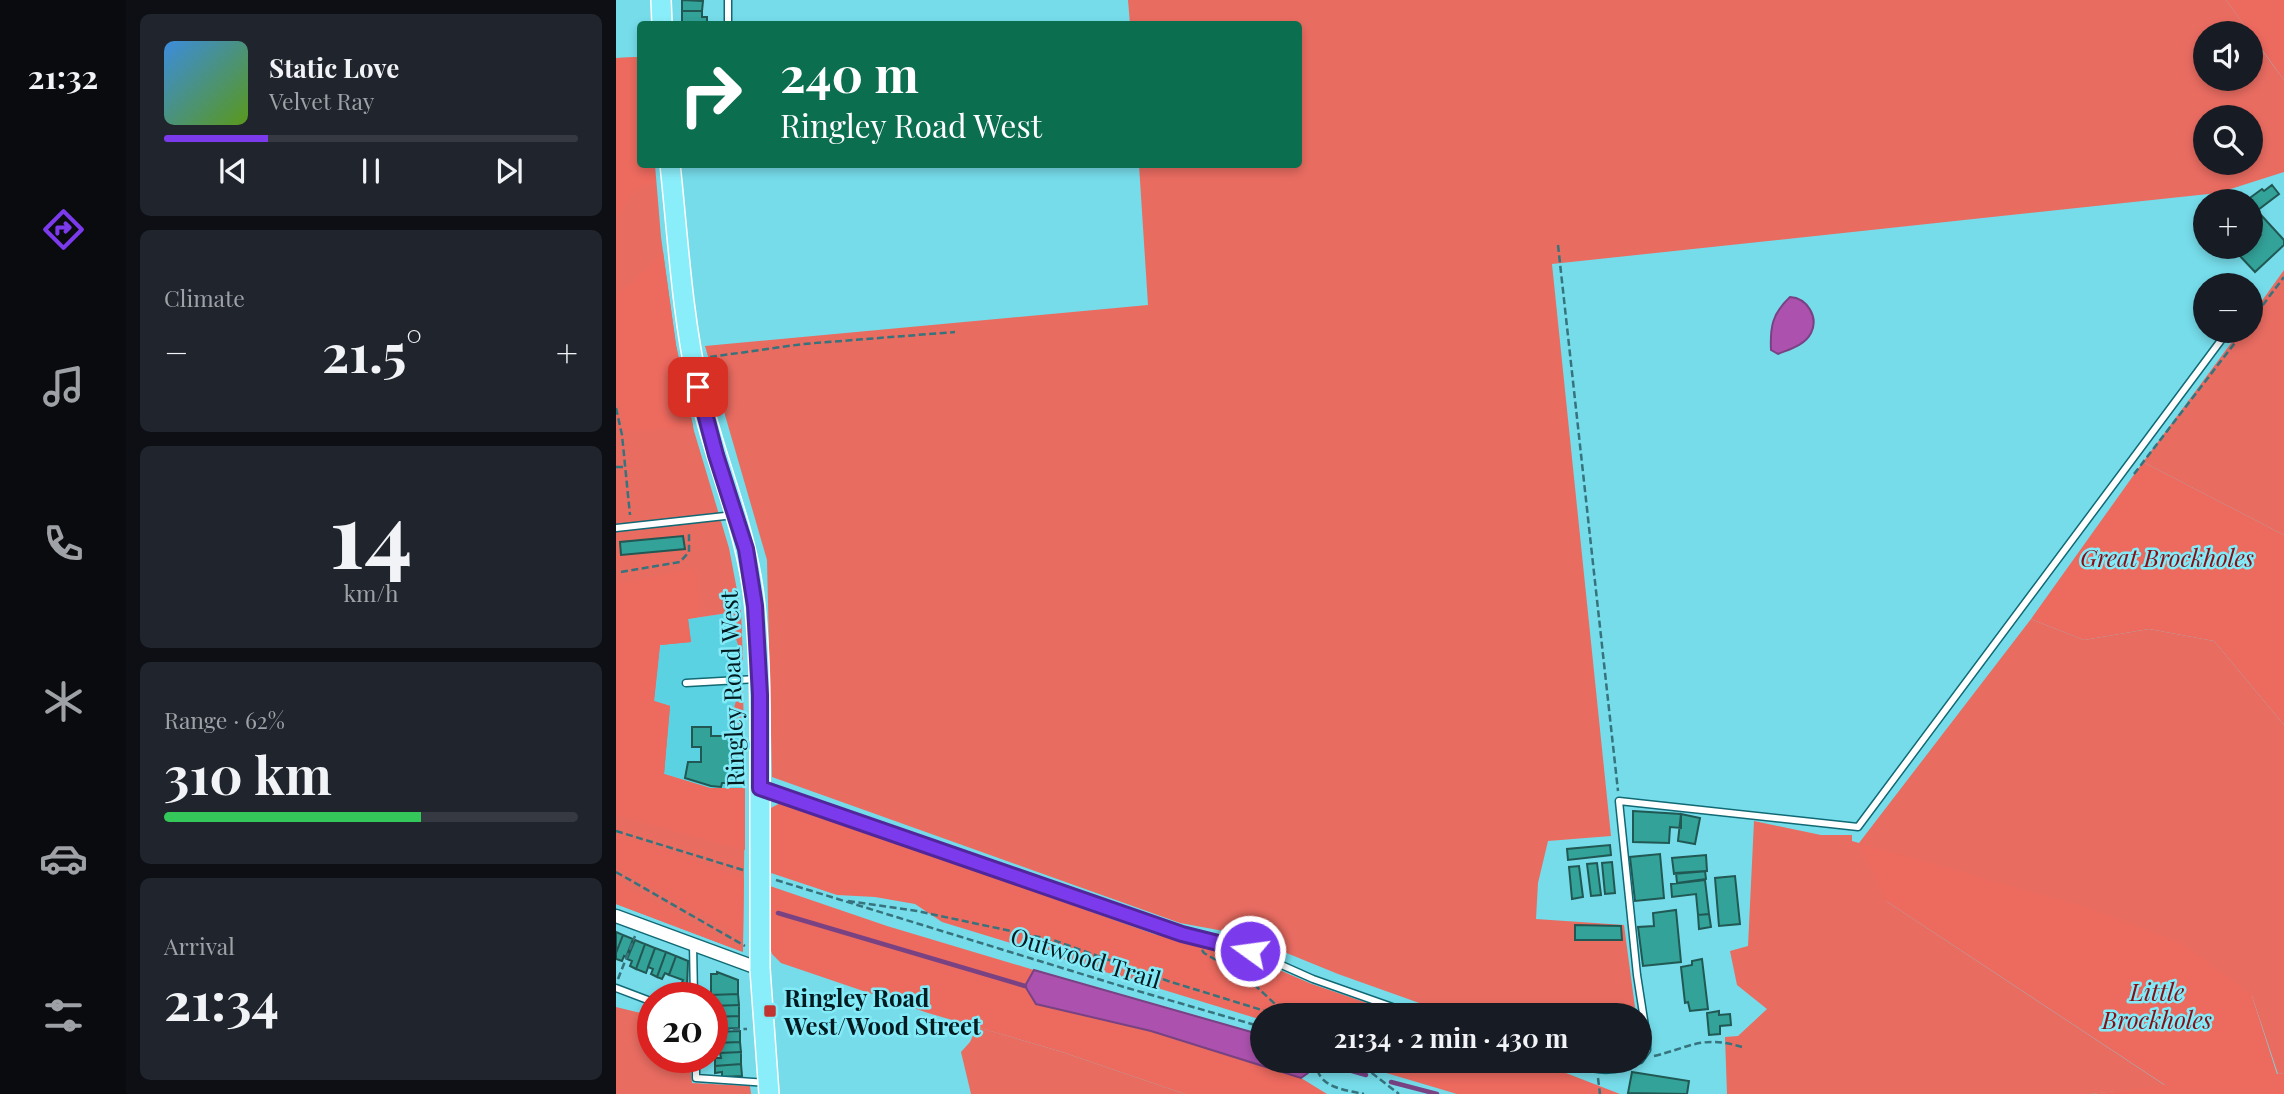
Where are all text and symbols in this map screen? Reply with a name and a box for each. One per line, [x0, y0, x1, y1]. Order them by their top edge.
map controls [2193, 21, 2263, 343]
button: sound [2193, 21, 2263, 91]
text: 240 m [780, 40, 919, 105]
icon: right [665, 49, 756, 140]
text: Static Love [269, 50, 399, 85]
text: 21:32 [28, 54, 98, 97]
text: Velvet Ray [269, 85, 374, 116]
text: Ringley Road West [780, 103, 1042, 146]
button: search [2193, 105, 2263, 175]
icon: previous [214, 152, 252, 190]
icon: pause [352, 152, 390, 190]
icon: next [490, 152, 528, 190]
button: + [2193, 189, 2263, 259]
icon: directions [39, 205, 88, 254]
button: − [2193, 273, 2263, 343]
text: Climate [164, 282, 245, 313]
text: 21.5° [322, 317, 422, 386]
text: − [164, 326, 189, 377]
text: + [556, 326, 578, 377]
pin [668, 357, 728, 417]
icon: music [39, 362, 88, 411]
icon: arrive [679, 368, 717, 406]
text: 14 [330, 471, 412, 592]
icon: phone [39, 519, 88, 568]
park label: Great Brockholes [2080, 541, 2254, 573]
text: km/h [343, 577, 399, 608]
street label: Ringley Road West [712, 590, 750, 788]
icon: climate [39, 677, 88, 726]
text: Range · 62% [164, 704, 285, 735]
text: 310 km [164, 739, 332, 808]
icon: car [39, 834, 88, 883]
position arrow [1213, 914, 1287, 988]
street label: Outwood Trail [1007, 919, 1165, 995]
text: Arrival [164, 930, 235, 961]
text: 21:34 [164, 965, 279, 1034]
park label: Little Brockholes [2101, 975, 2212, 1035]
place label: Ringley Road West/Wood Street [783, 981, 981, 1041]
speed limit sign: 20 [637, 982, 728, 1073]
icon: filters [39, 991, 88, 1040]
marker: Ringley Road West/Wood Street [762, 1003, 778, 1019]
text: 21:34 · 2 min · 430 m [1334, 1020, 1568, 1055]

